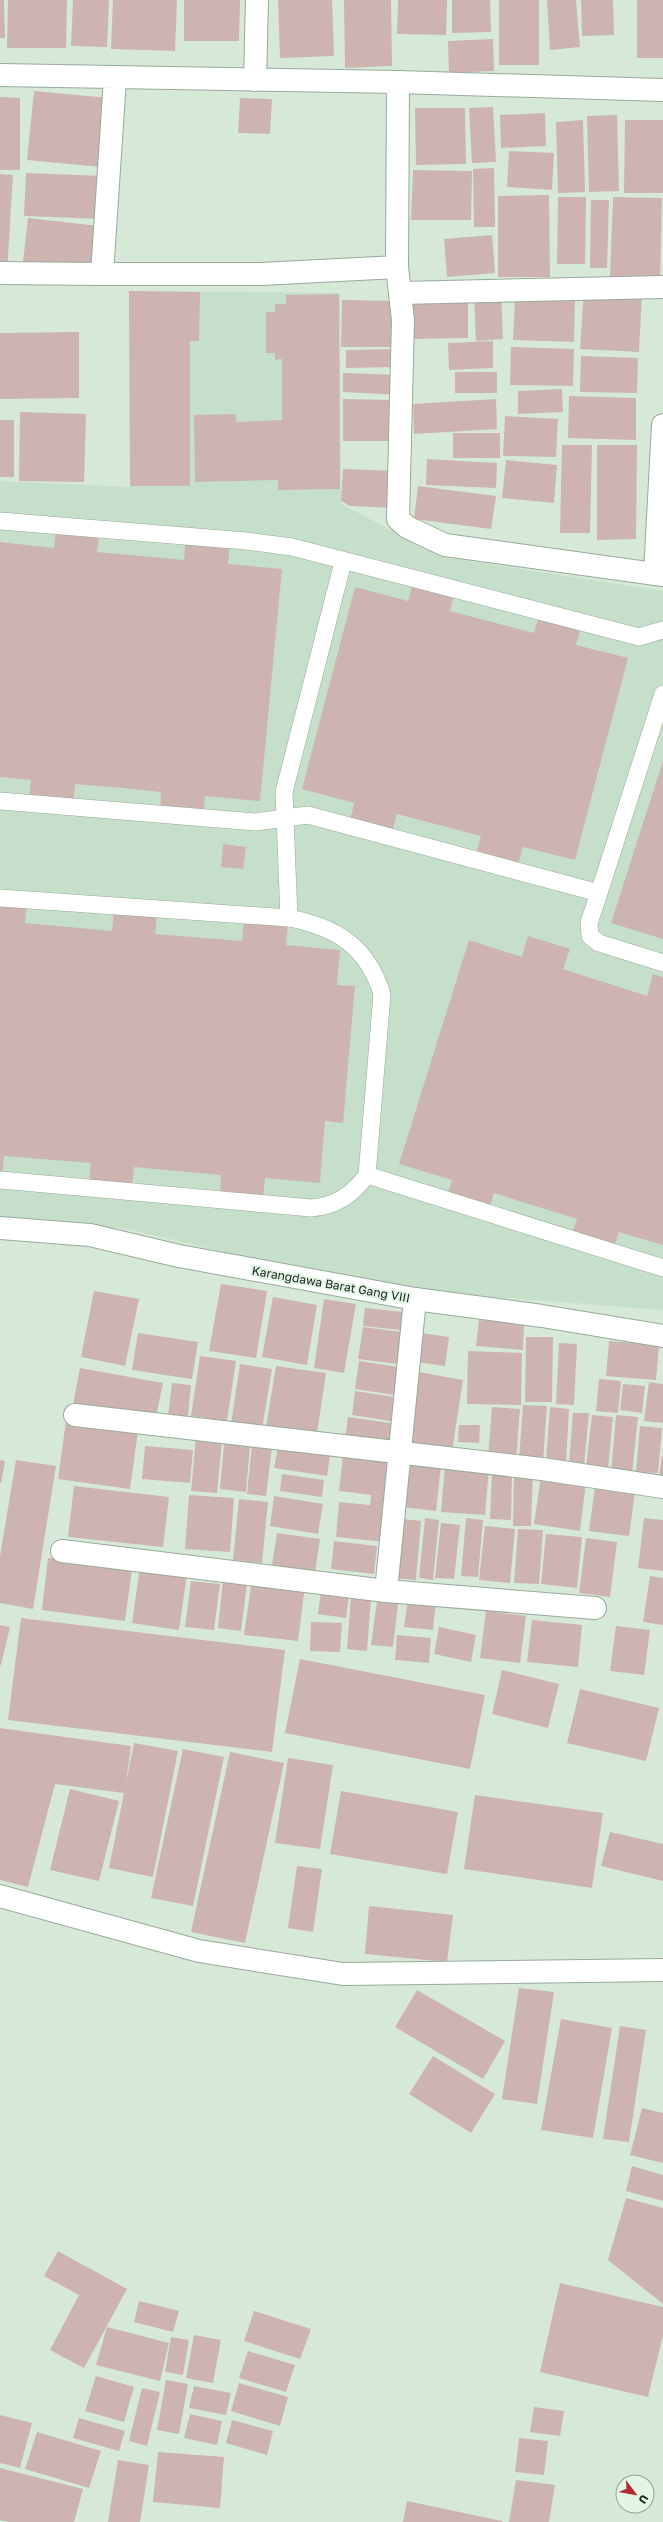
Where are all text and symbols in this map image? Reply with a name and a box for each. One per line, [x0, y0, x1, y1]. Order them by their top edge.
street label: Karangdawa Barat Gang VIII [251, 1263, 411, 1305]
north arrow [615, 2474, 655, 2514]
text: U [636, 2493, 652, 2506]

